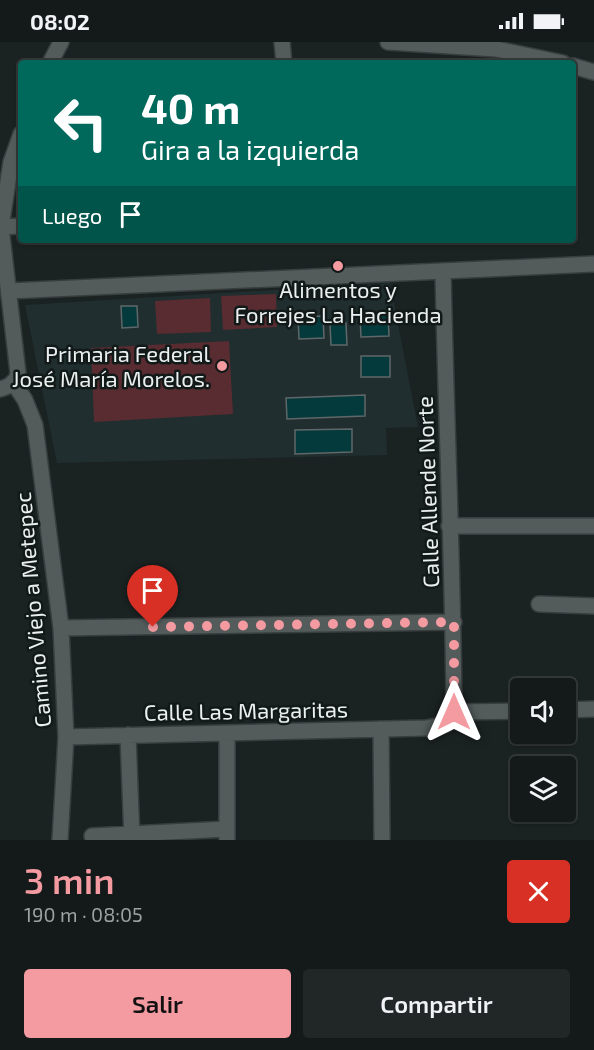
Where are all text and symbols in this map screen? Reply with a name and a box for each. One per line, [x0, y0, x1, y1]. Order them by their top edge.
text: 08:02 [30, 8, 90, 34]
text: 40 m [141, 82, 240, 132]
icon: left [42, 84, 120, 162]
text: Gira a la izquierda [141, 133, 359, 165]
icon: arrive [114, 198, 147, 231]
text: Luego [42, 202, 102, 228]
marker: Alimentos y Forrejes La Hacienda [331, 259, 345, 273]
place label: Alimentos y Forrejes La Hacienda [234, 276, 442, 328]
place label: Primaria Federal José María Morelos. [12, 340, 210, 391]
marker: Primaria Federal José María Morelos. [215, 359, 229, 373]
street label: Calle Allende Norte [411, 396, 443, 588]
street label: Camino Viejo a Metepec [9, 491, 56, 729]
pin [127, 565, 178, 627]
icon: arrive [136, 574, 169, 607]
map controls [510, 678, 576, 822]
button: sound [510, 678, 576, 744]
position arrow [422, 680, 486, 744]
street label: Calle Las Margaritas [144, 695, 348, 725]
button: layers [510, 756, 576, 822]
text: 3 min [24, 858, 115, 901]
button: close [507, 860, 570, 923]
text: 190 m · 08:05 [24, 902, 143, 926]
button: Salir [24, 969, 291, 1038]
button: Compartir [303, 969, 570, 1038]

